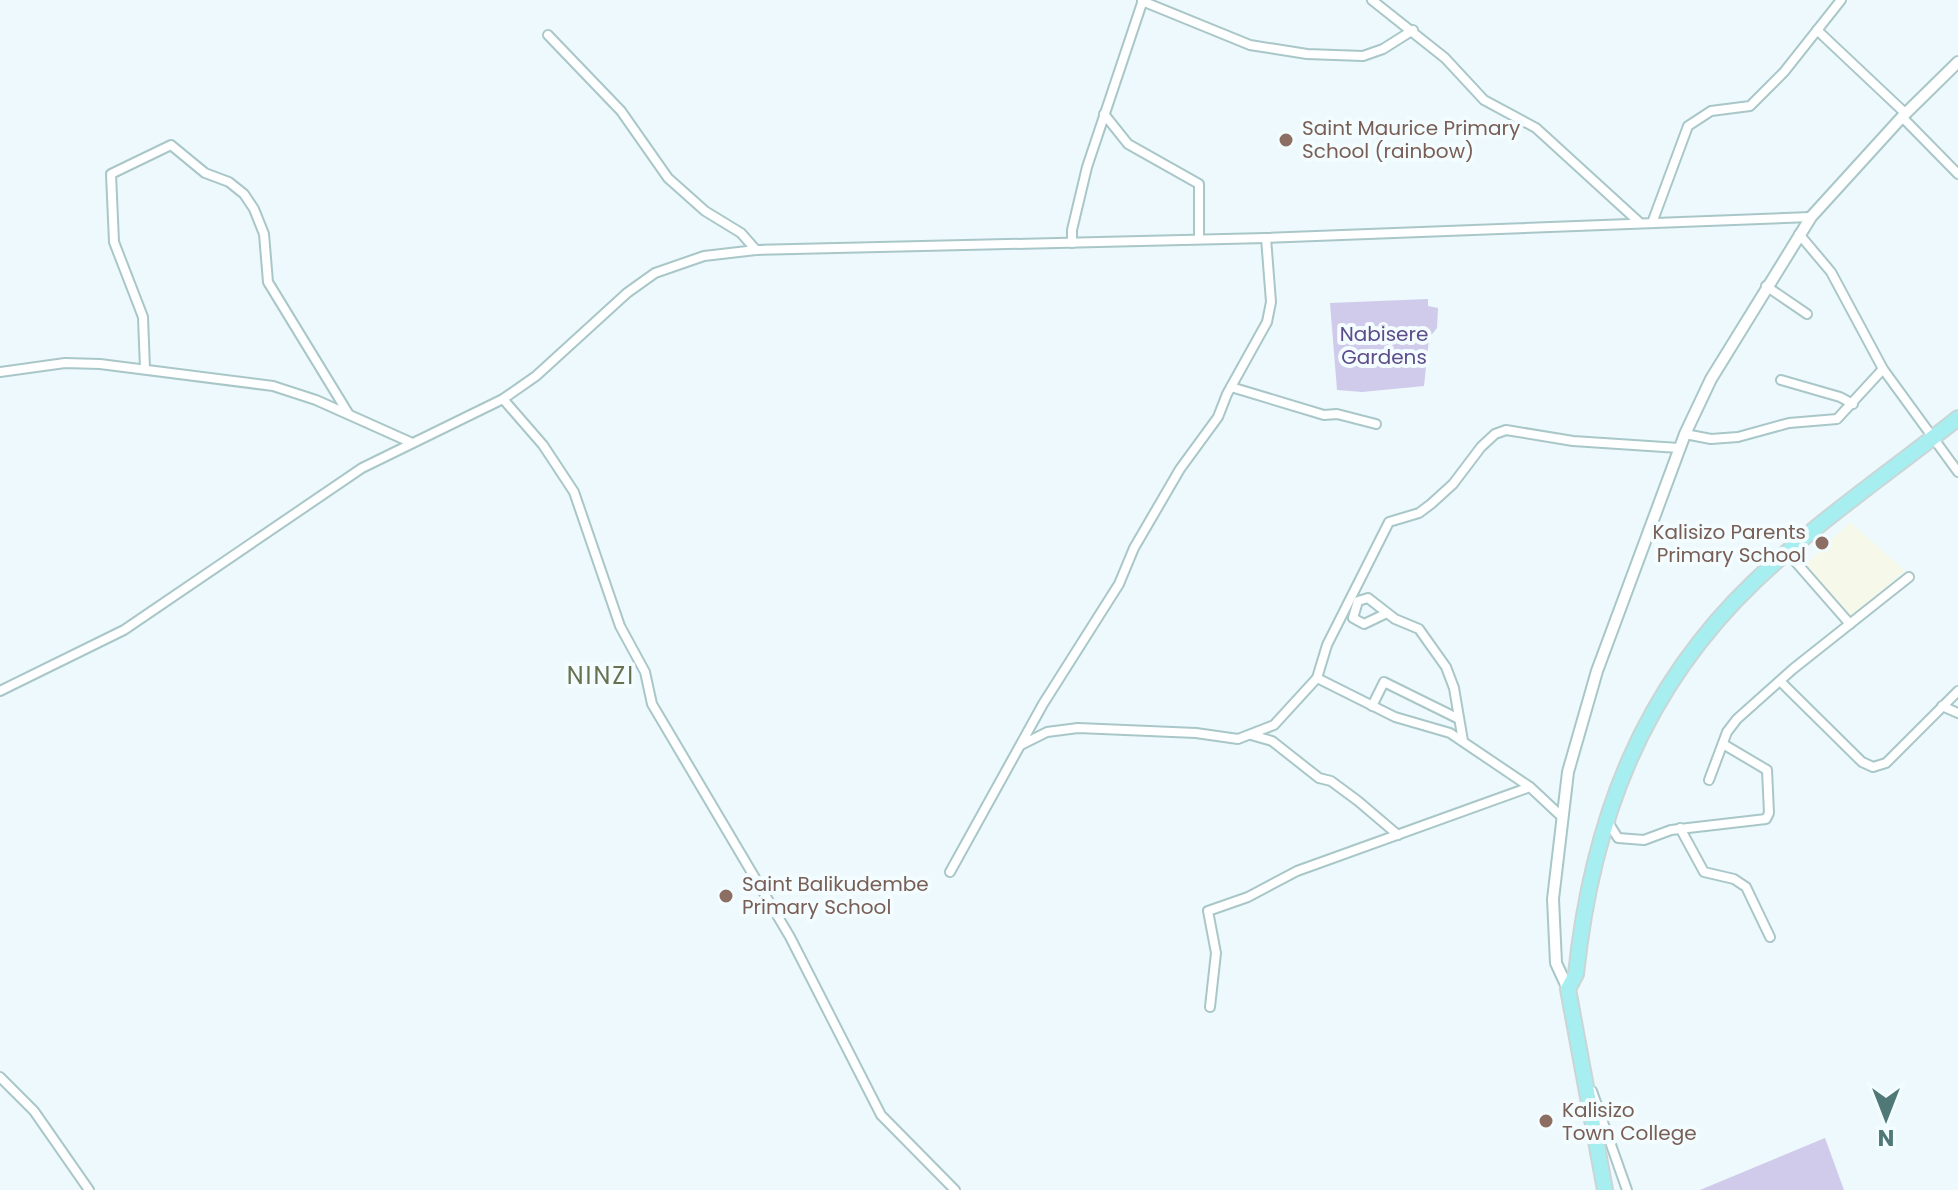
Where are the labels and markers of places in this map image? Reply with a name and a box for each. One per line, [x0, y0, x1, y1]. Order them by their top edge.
place label: Saint Maurice Primary School (rainbow) [1302, 114, 1520, 165]
marker: Saint Maurice Primary School (rainbow) [1277, 131, 1295, 149]
place label: Kalisizo Parents Primary School [1653, 518, 1806, 569]
marker: Kalisizo Parents Primary School [1813, 534, 1831, 552]
place label: Saint Balikudembe Primary School [742, 870, 929, 921]
marker: Saint Balikudembe Primary School [717, 887, 735, 905]
place label: Kalisizo Town College [1562, 1096, 1697, 1147]
marker: Kalisizo Town College [1537, 1112, 1555, 1130]

